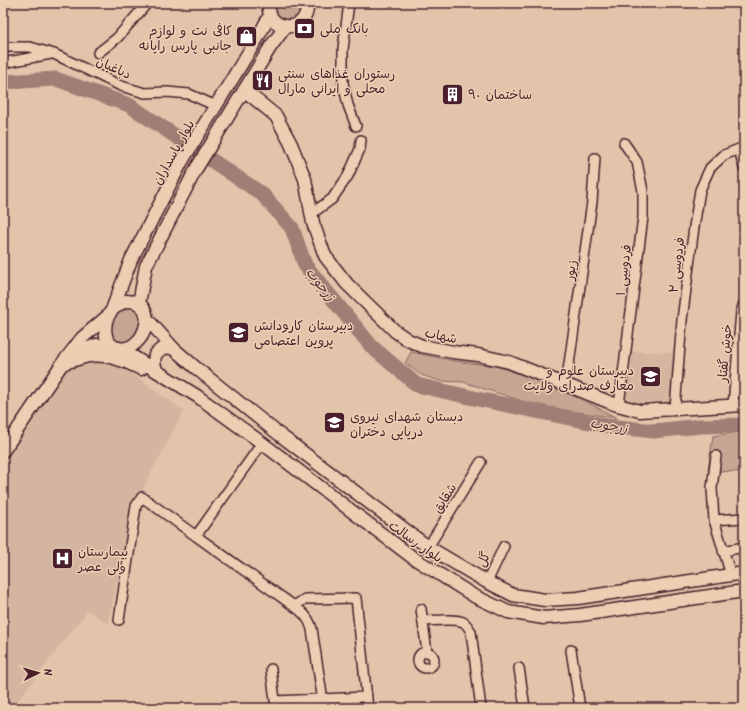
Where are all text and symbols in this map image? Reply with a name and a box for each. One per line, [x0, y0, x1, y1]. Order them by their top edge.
bank icon: بانک ملی [292, 15, 318, 41]
place label: بانک ملی [320, 19, 368, 40]
place label: کافی نت و لوازم جانبی پارس رایانه [139, 21, 232, 57]
shop icon: کافی نت و لوازم جانبی پارس رایانه [234, 24, 260, 50]
street label: دباغیان [92, 51, 134, 85]
place label: رستوران غذاهای سنتی محلی و ایرانی مارال [278, 64, 395, 100]
restaurant icon: رستوران غذاهای سنتی محلی و ایرانی مارال [250, 67, 276, 93]
building icon: ساختمان ۹۰ [440, 81, 466, 107]
place label: ساختمان ۹۰ [468, 85, 532, 106]
street label: بلوار پاسداران [148, 116, 201, 189]
street label: فردوسی ۲ [664, 236, 691, 294]
street label: فردوسی ۱ [611, 243, 638, 297]
street label: زیور [560, 259, 583, 283]
water label: زرجوب [300, 263, 341, 307]
place label: دبیرستان کارودانش پروین اعتصامی [254, 316, 353, 352]
school or university icon: دبیرستان کارودانش پروین اعتصامی [225, 319, 251, 345]
street label: شهاب [423, 323, 459, 350]
street label: خوش گفتار [712, 323, 739, 384]
place label: دبیرستان علوم و معارف صدرای ولایت [523, 361, 634, 397]
school or university icon: دبیرستان علوم و معارف صدرای ولایت [637, 364, 663, 390]
place label: دبستان شهدای نیروی دریایی دختران [350, 407, 463, 443]
school or university icon: دبستان شهدای نیروی دریایی دختران [322, 410, 348, 436]
water label: زرجوب [588, 412, 630, 440]
street label: شقایق [428, 480, 463, 518]
street label: بلوار رسالت [384, 516, 447, 569]
place label: بیمارستان ولی عصر [77, 542, 128, 578]
hospital icon: بیمارستان ولی عصر [49, 545, 75, 571]
street label: گل [472, 548, 497, 571]
north arrow [18, 653, 58, 693]
text: N [38, 668, 56, 677]

